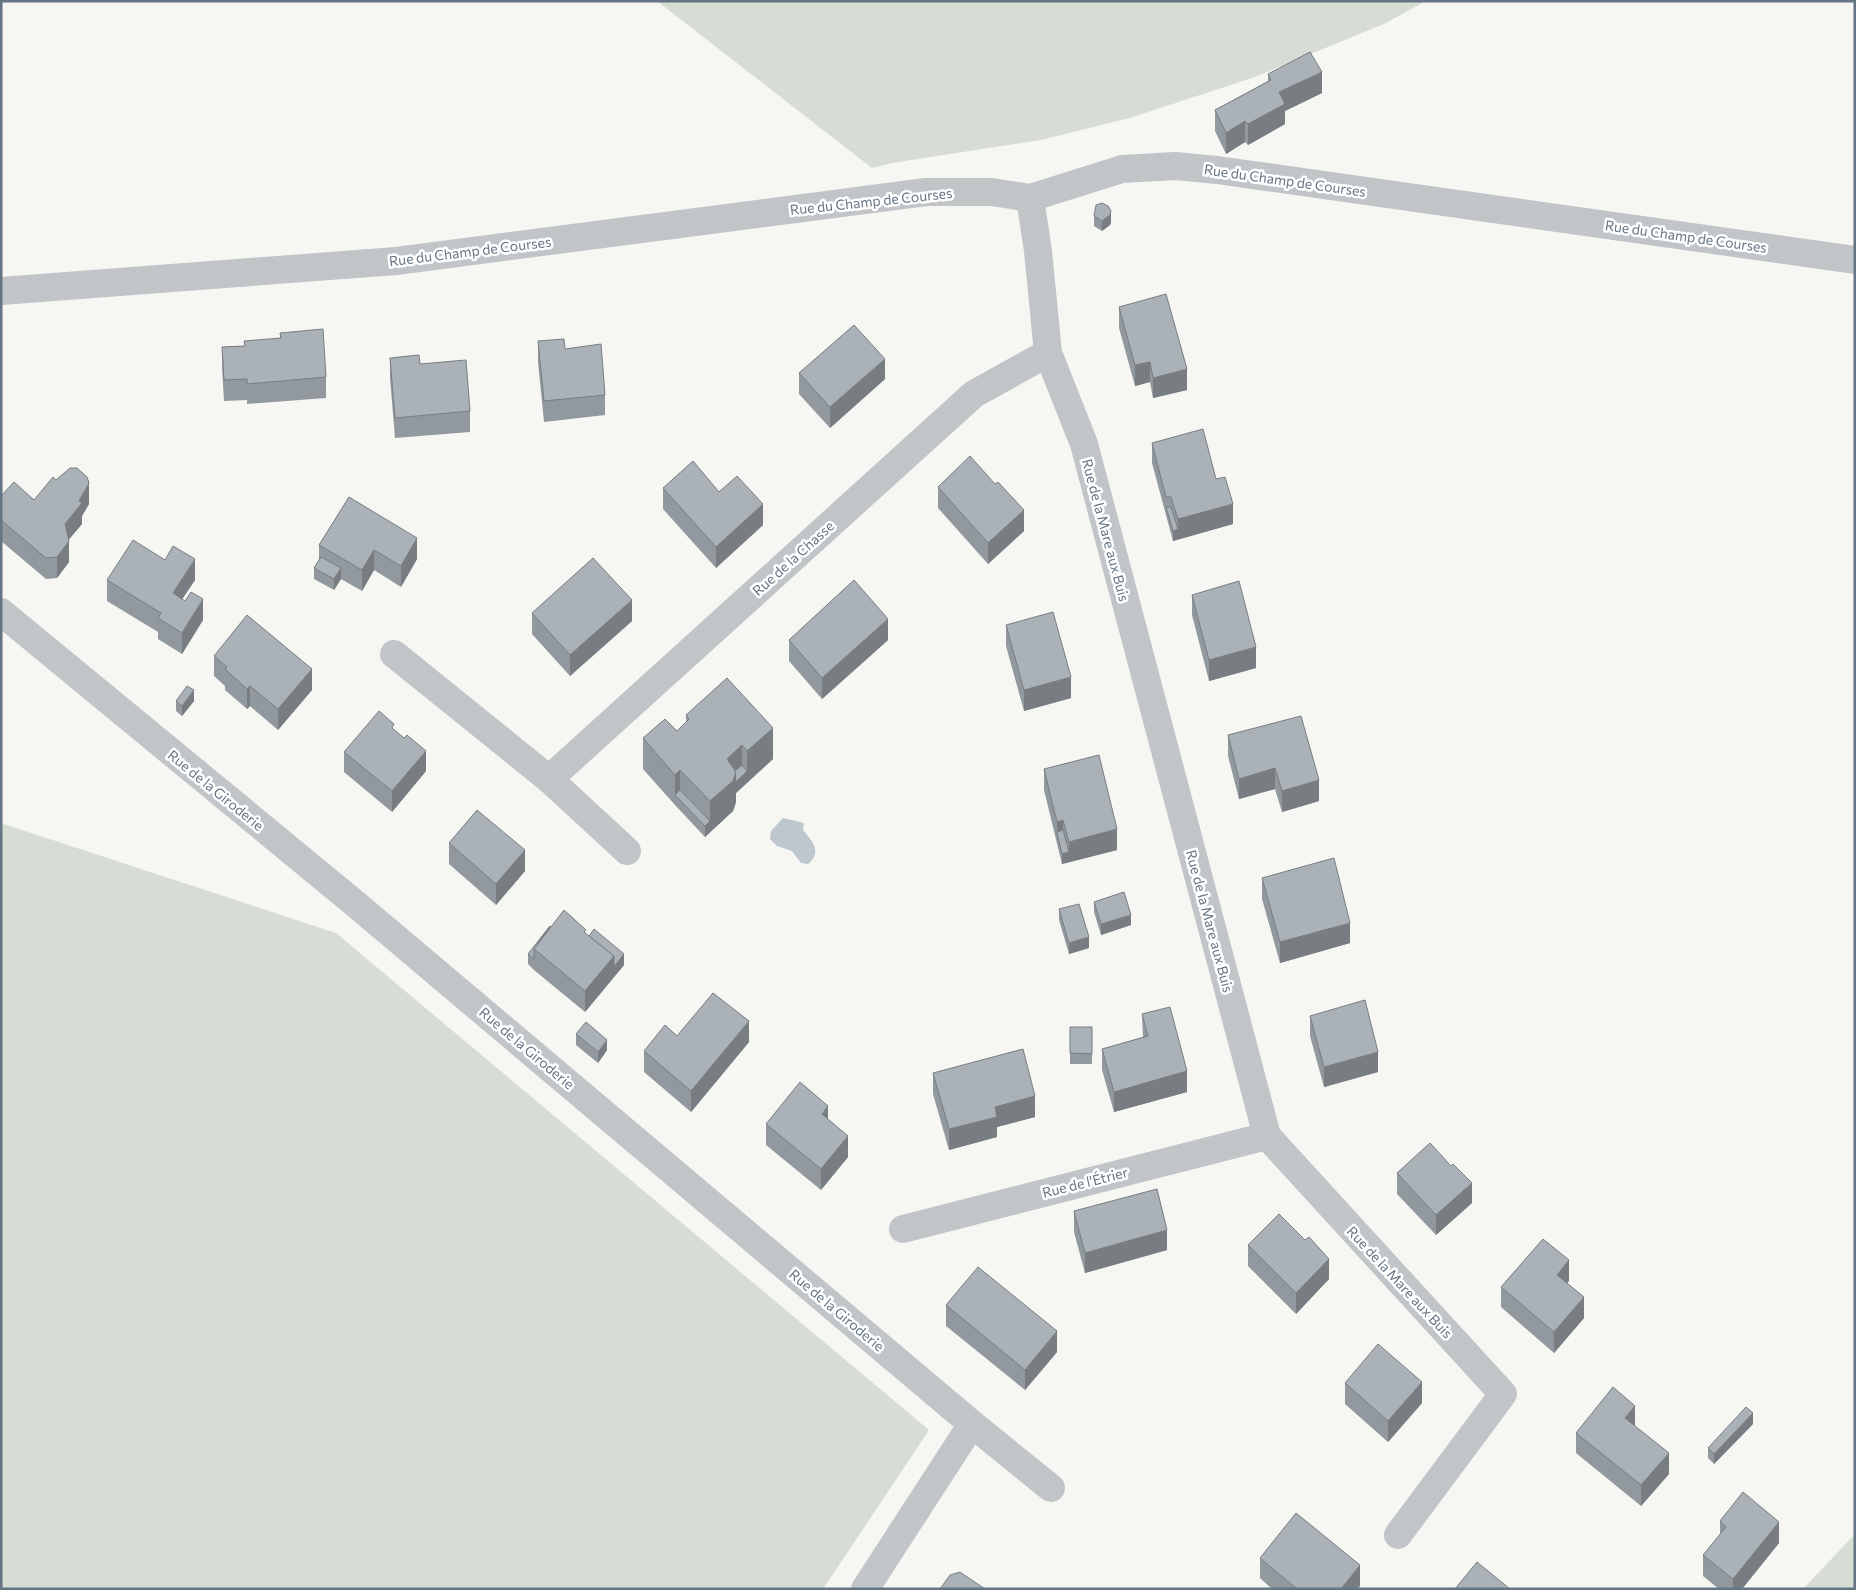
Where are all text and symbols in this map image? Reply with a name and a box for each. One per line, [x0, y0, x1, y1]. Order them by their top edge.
street label: Rue du Champ de Courses [1203, 160, 1367, 200]
street label: Rue du Champ de Courses [789, 184, 953, 218]
street label: Rue du Champ de Courses [1604, 216, 1768, 256]
street label: Rue du Champ de Courses [388, 233, 552, 269]
street label: Rue de la Mare aux Buis [1079, 457, 1133, 603]
street label: Rue de la Chasse [749, 517, 837, 599]
street label: Rue de la Giroderie [165, 746, 267, 834]
street label: Rue de la Mare aux Buis [1183, 848, 1237, 994]
street label: Rue de la Giroderie [476, 1003, 578, 1093]
street label: Rue de l'Étrier [1040, 1163, 1130, 1201]
street label: Rue de la Mare aux Buis [1344, 1222, 1456, 1342]
street label: Rue de la Giroderie [786, 1265, 888, 1355]

